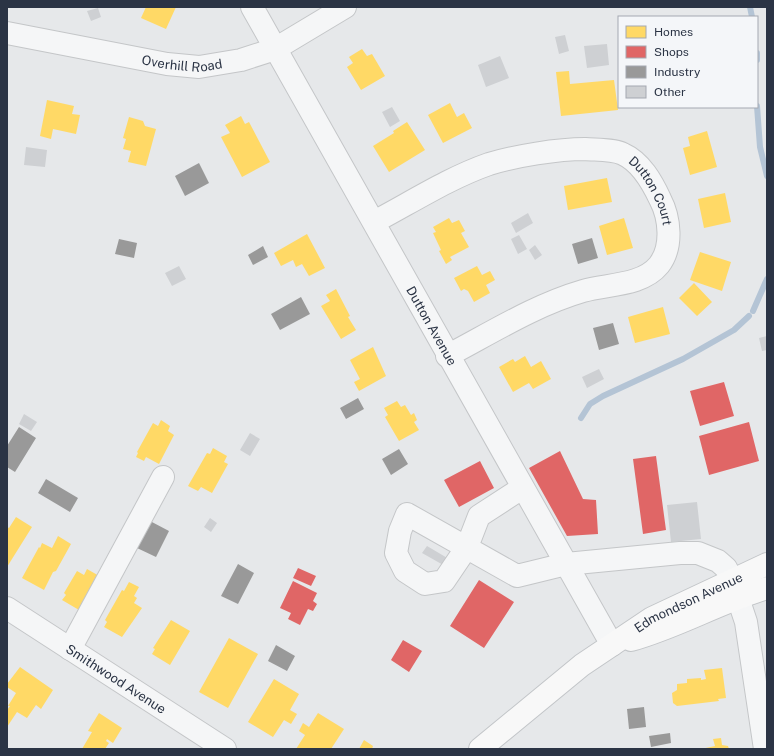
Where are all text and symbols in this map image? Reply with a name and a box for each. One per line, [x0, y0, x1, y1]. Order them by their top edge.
legend [618, 16, 758, 108]
text: Homes [654, 25, 693, 39]
text: Shops [654, 45, 689, 59]
street label: Overhill Road [141, 52, 223, 75]
text: Industry [654, 65, 701, 79]
text: Other [654, 85, 686, 99]
street label: Dutton Court [626, 153, 675, 226]
street label: Dutton Avenue [404, 283, 460, 368]
street label: Edmondson Avenue [631, 569, 745, 635]
street label: Smithwood Avenue [63, 641, 169, 716]

